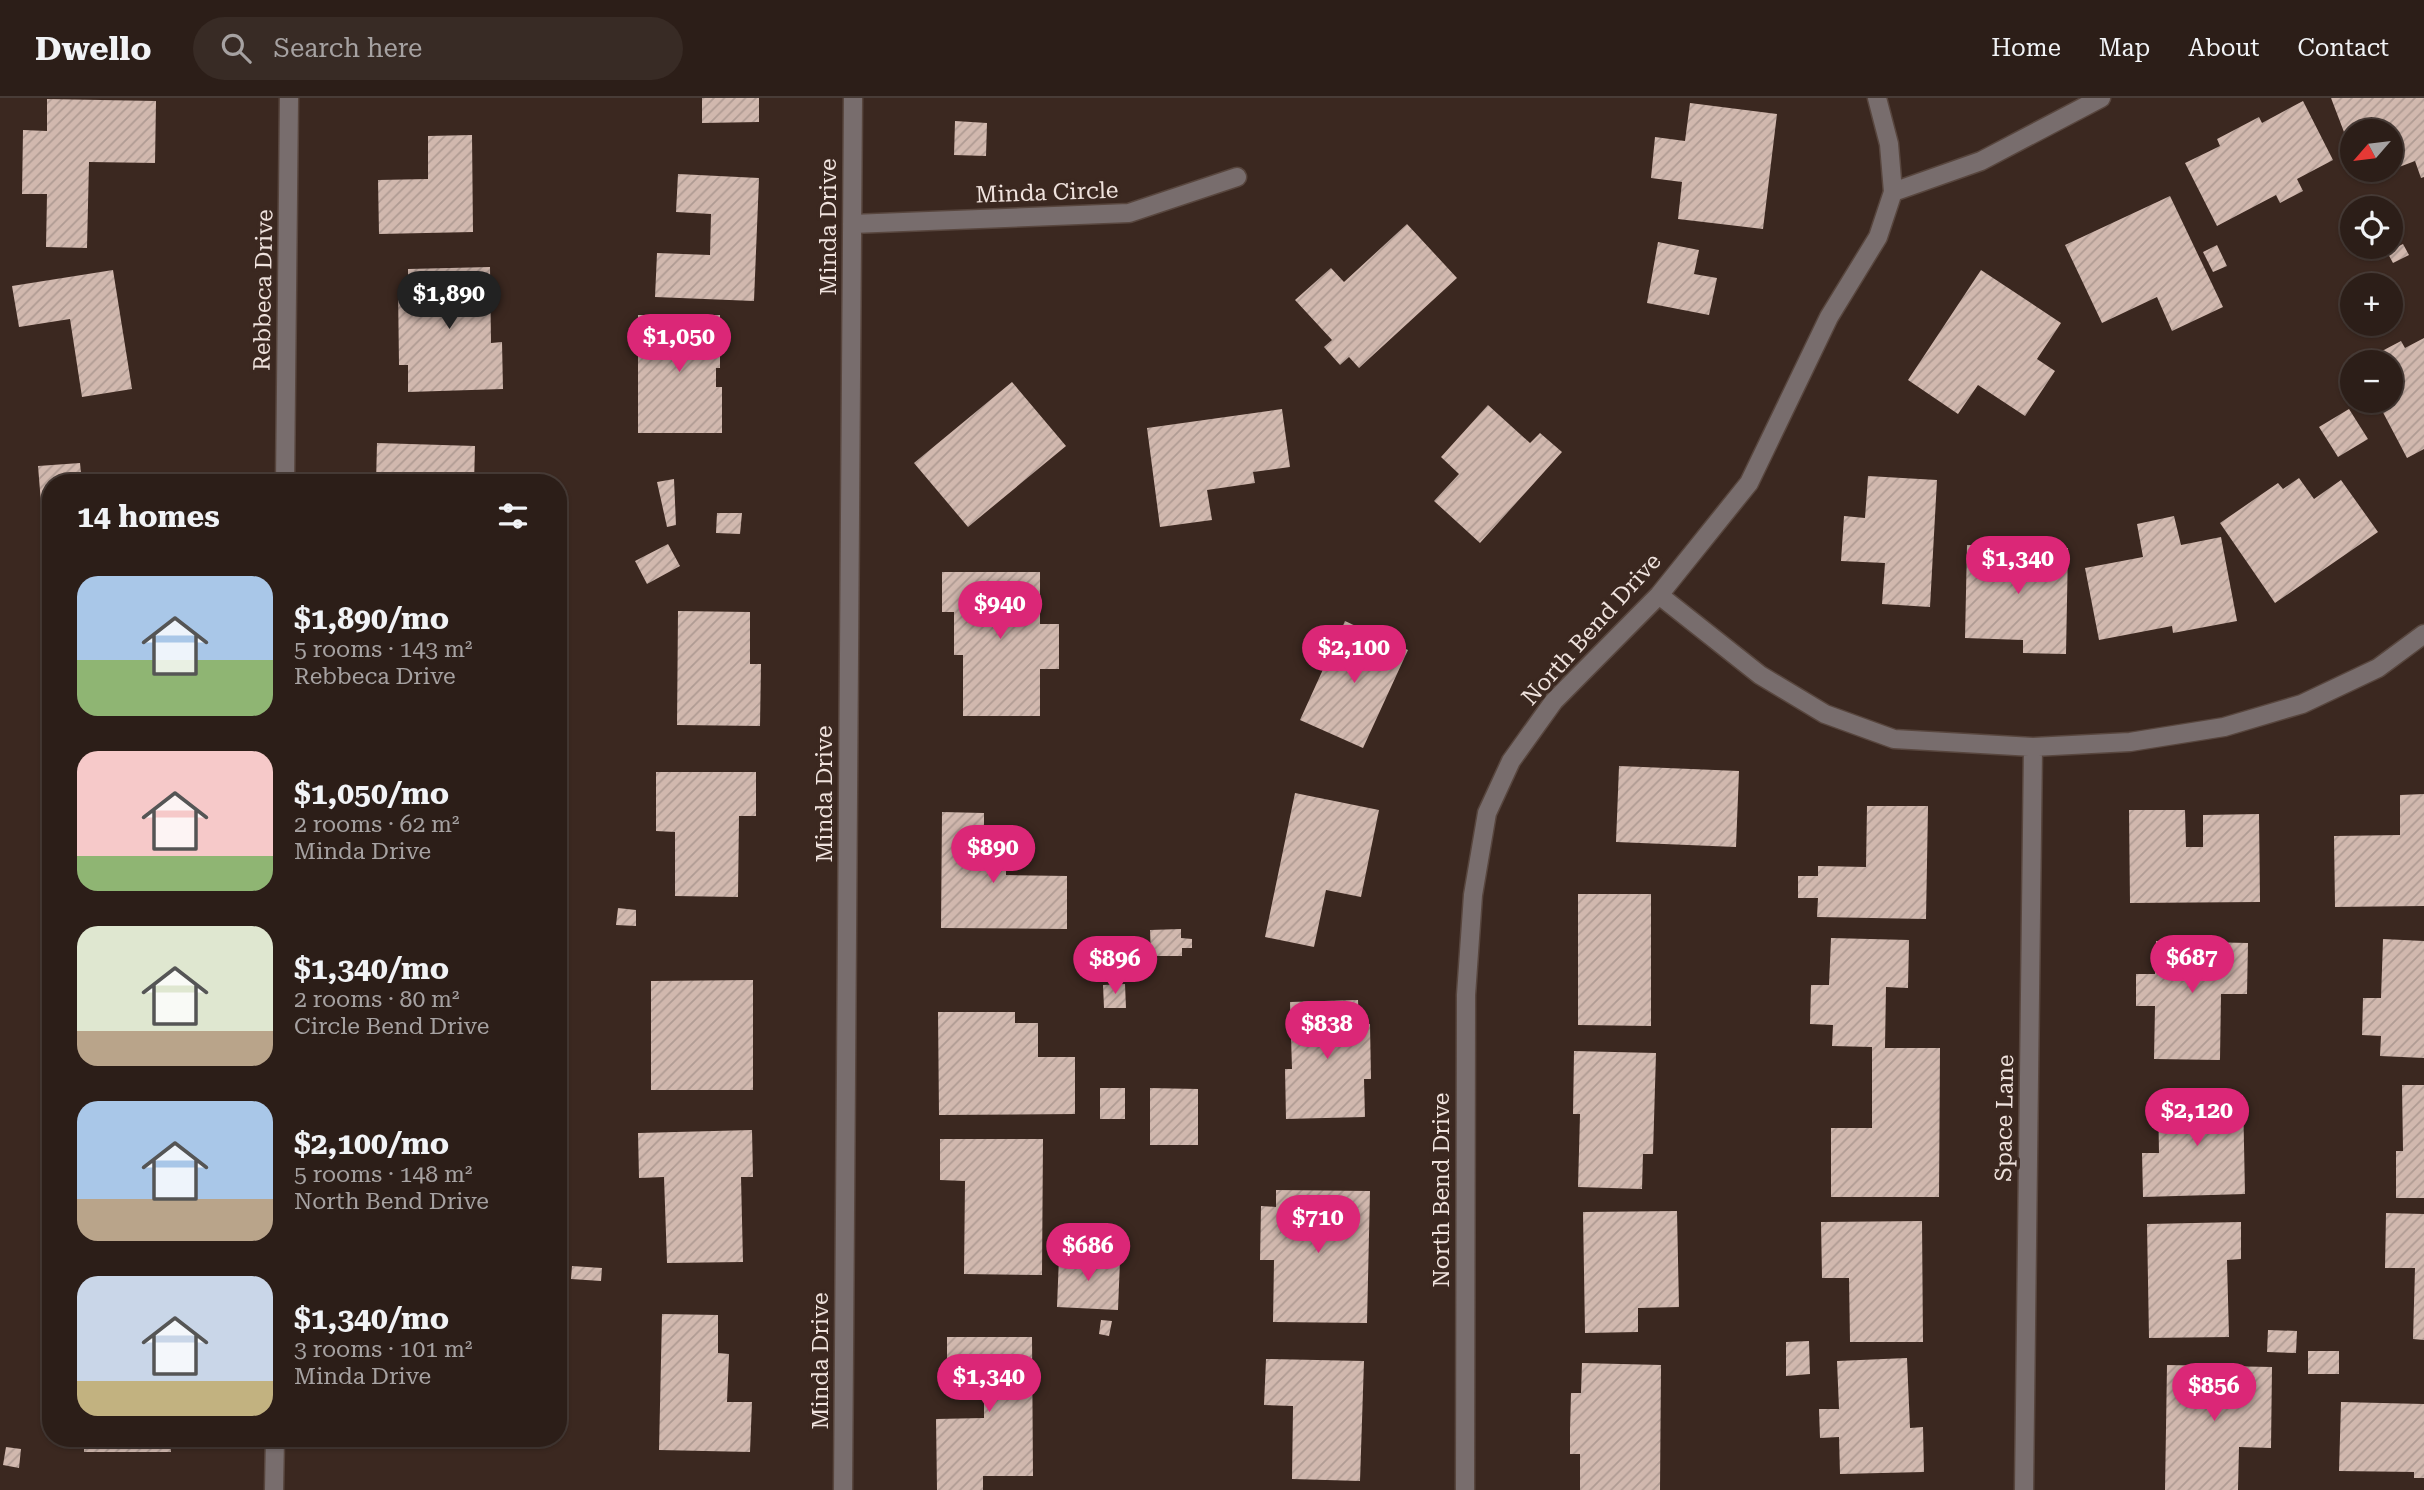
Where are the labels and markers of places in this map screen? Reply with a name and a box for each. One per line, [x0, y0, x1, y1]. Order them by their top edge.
pin: $1,890 [392, 272, 506, 331]
pin: $1,050 [622, 314, 736, 374]
pin: $1,340 [1961, 536, 2075, 596]
pin: $940 [959, 582, 1041, 641]
pin: $2,100 [1297, 626, 1411, 685]
pin: $890 [952, 826, 1034, 885]
pin: $896 [1074, 936, 1156, 996]
pin: $687 [2151, 936, 2233, 995]
pin: $838 [1286, 1002, 1368, 1061]
pin: $2,120 [2140, 1088, 2254, 1148]
pin: $710 [1277, 1196, 1359, 1255]
pin: $686 [1047, 1224, 1129, 1283]
pin: $1,340 [932, 1354, 1046, 1414]
pin: $856 [2173, 1364, 2255, 1423]

